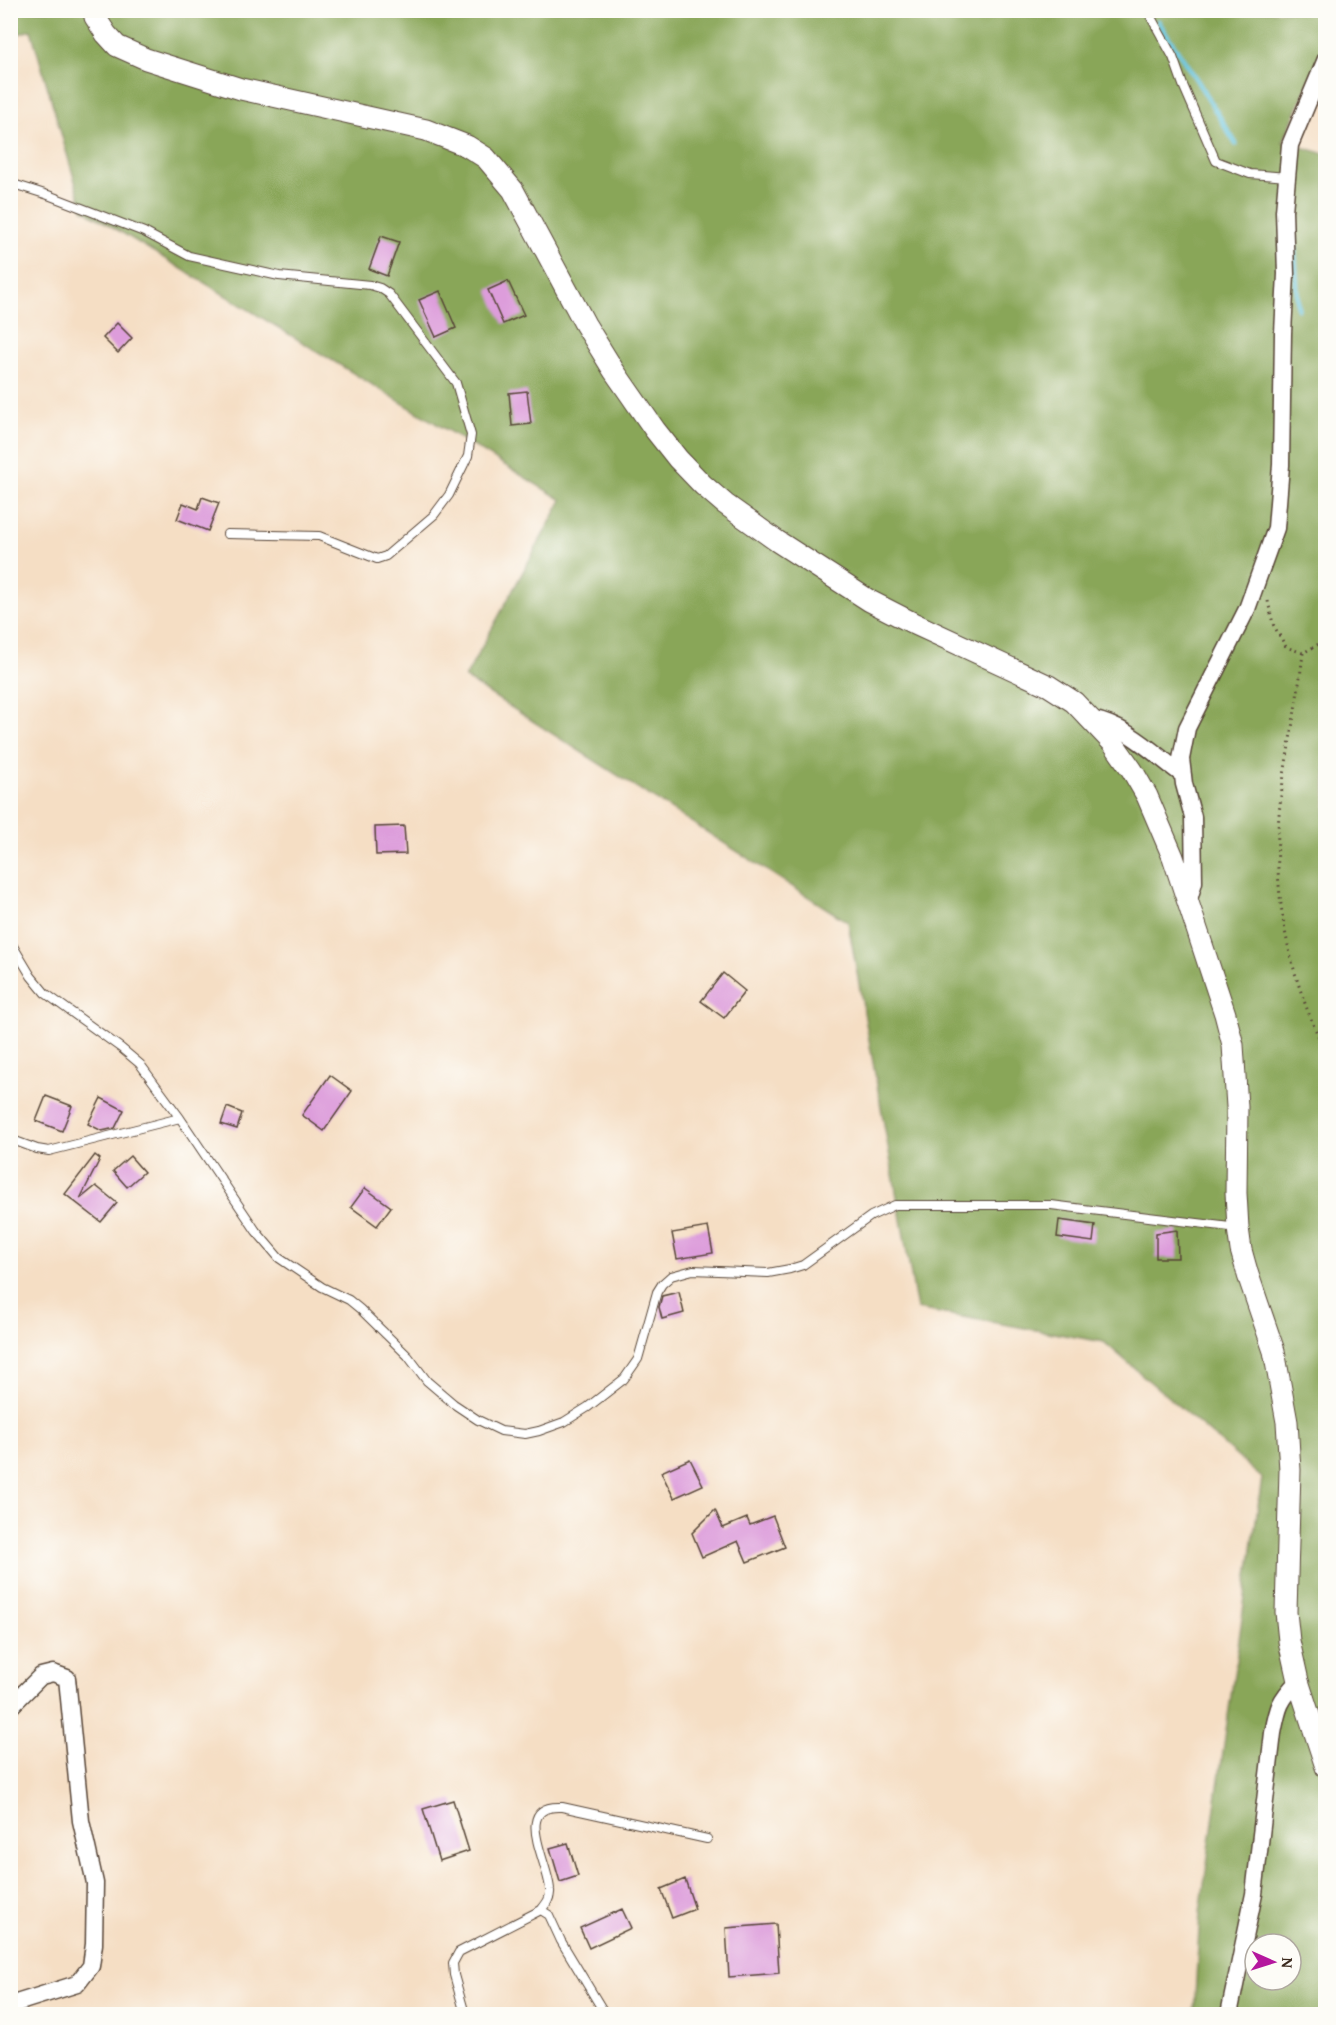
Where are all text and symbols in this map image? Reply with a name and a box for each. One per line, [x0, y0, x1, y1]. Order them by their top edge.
north arrow [1243, 1932, 1303, 1992]
text: N [1276, 1957, 1300, 1969]

